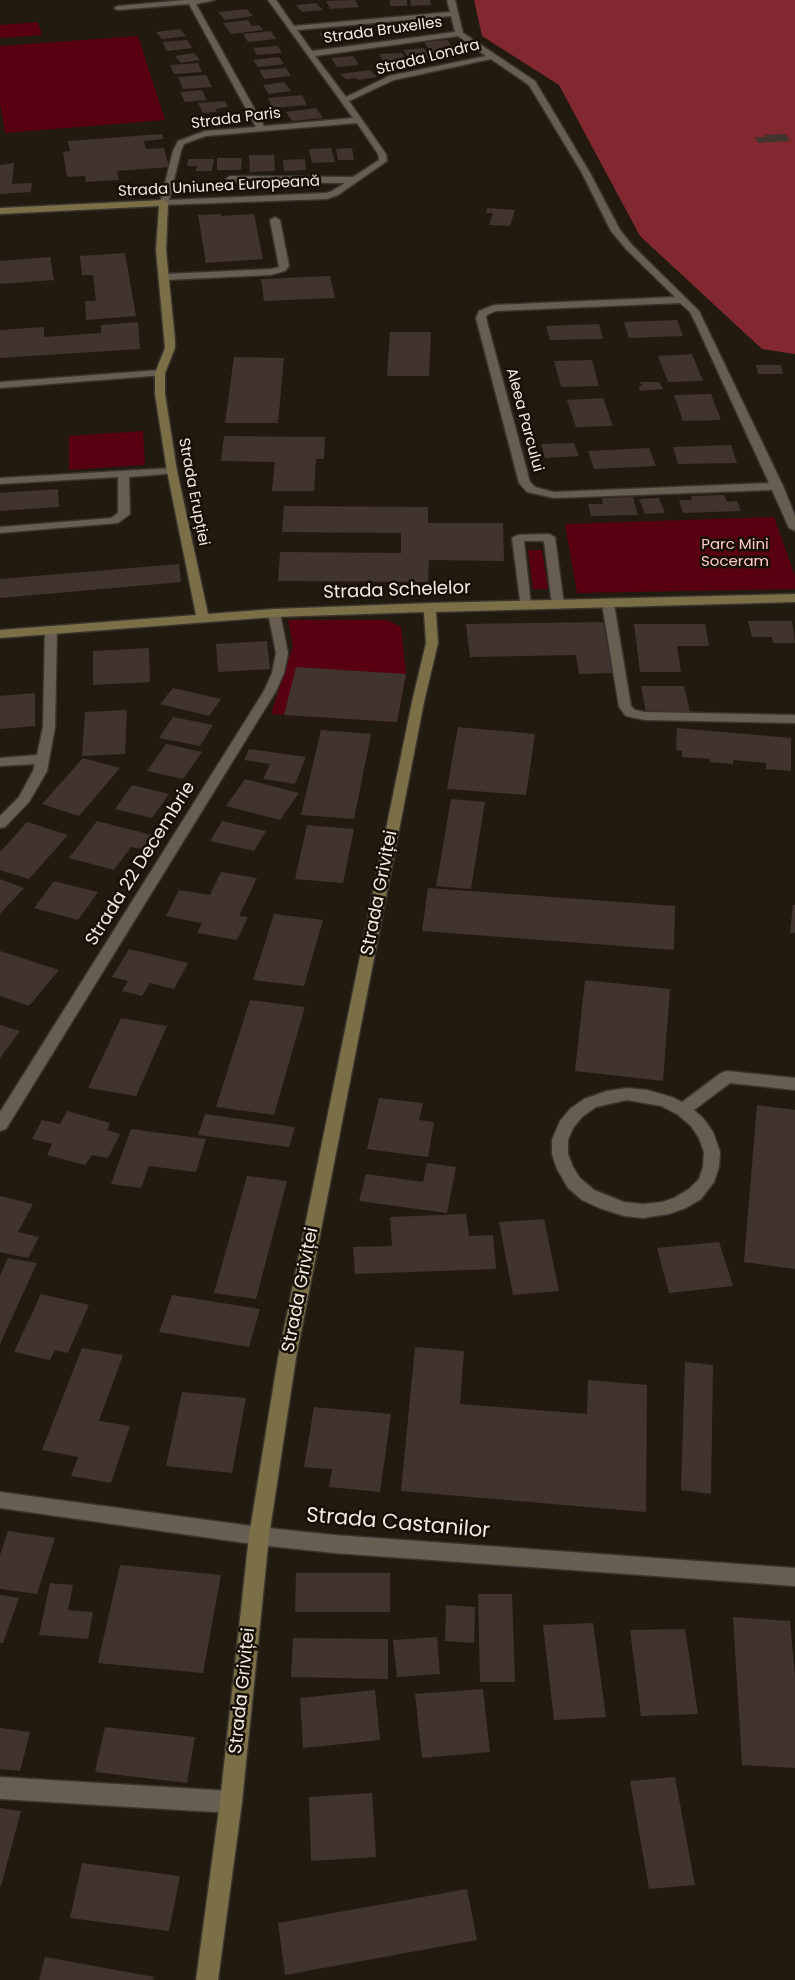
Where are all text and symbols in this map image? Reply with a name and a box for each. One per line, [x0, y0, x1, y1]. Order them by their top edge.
street label: Strada Bruxelles [322, 14, 444, 48]
street label: Strada Londra [374, 36, 482, 80]
street label: Strada Paris [190, 105, 282, 133]
street label: Strada Uniunea Europeană [118, 173, 320, 201]
street label: Aleea Parcului [502, 366, 546, 474]
street label: Strada Erupției [174, 437, 212, 547]
park label: Parc Mini Soceram [701, 536, 769, 571]
street label: Strada Schelelor [323, 578, 471, 604]
street label: Strada 22 Decembrie [82, 778, 200, 950]
street label: Strada Griviței [357, 829, 403, 957]
street label: Strada Griviței [278, 1226, 324, 1354]
street label: Strada Castanilor [305, 1503, 491, 1545]
street label: Strada Griviței [226, 1627, 260, 1755]

